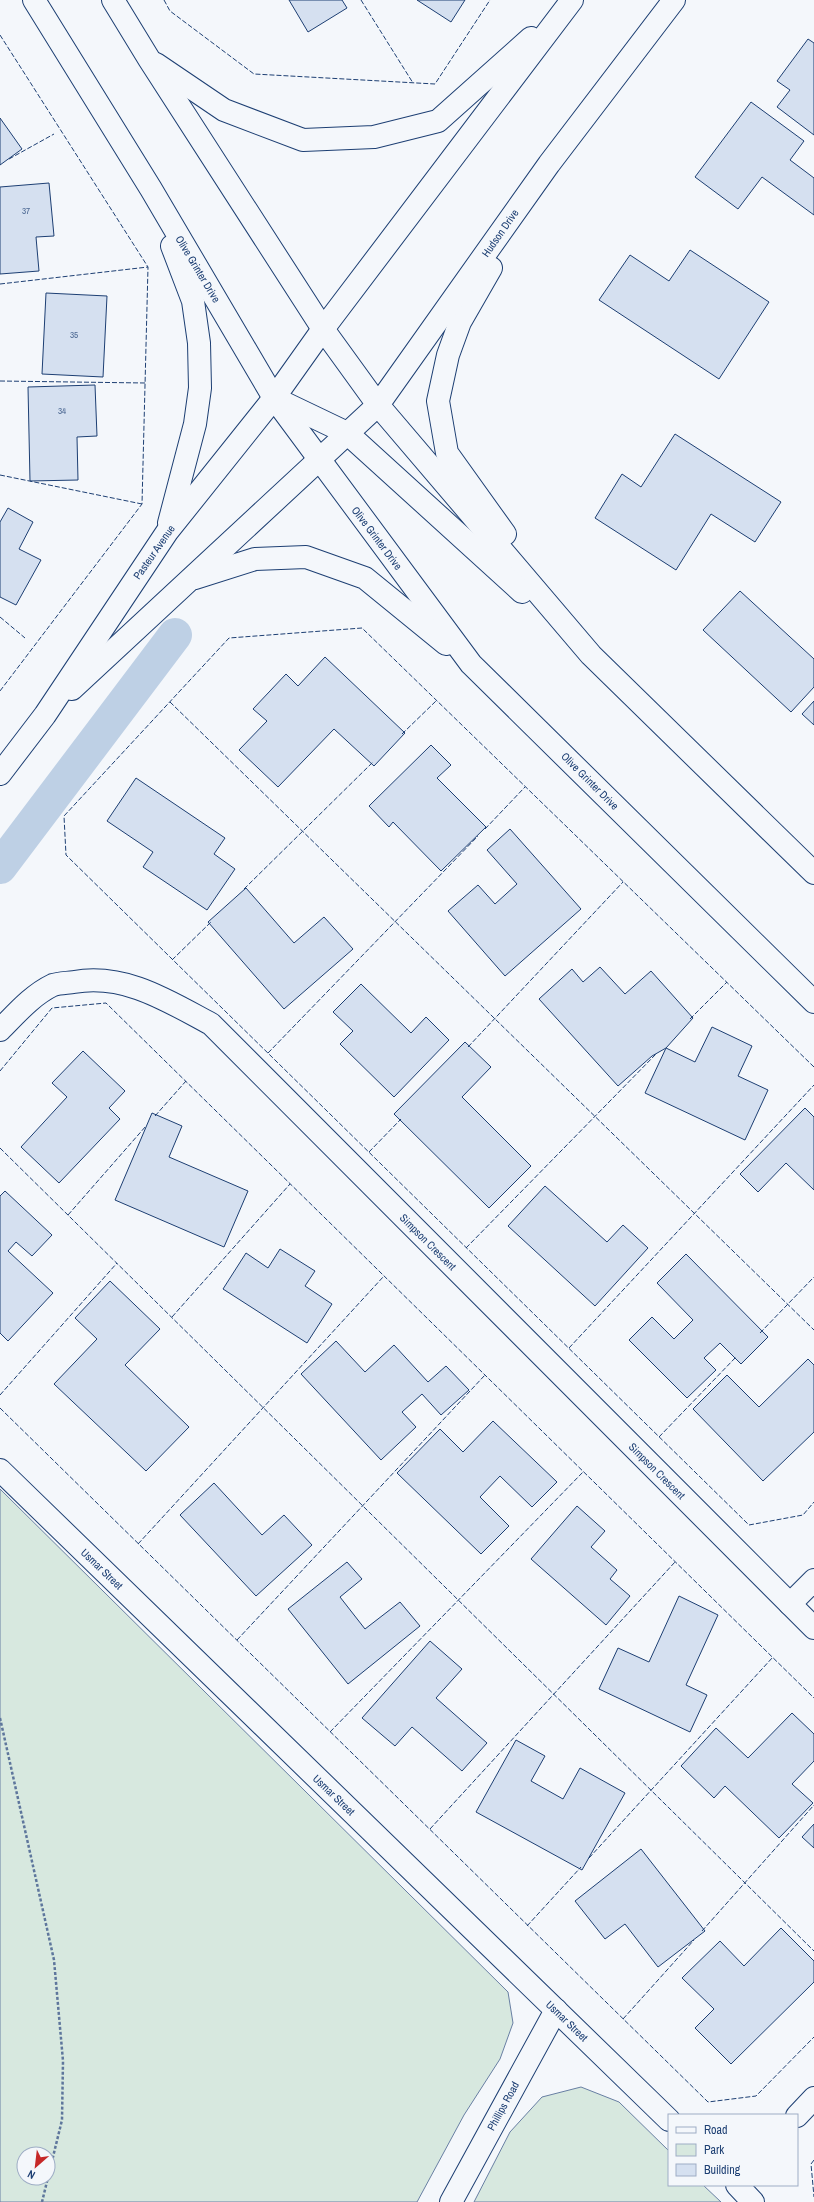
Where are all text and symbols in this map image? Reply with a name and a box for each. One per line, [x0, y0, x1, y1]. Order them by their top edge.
house number: 37 [22, 205, 30, 217]
street label: Hudson Drive [478, 206, 522, 260]
street label: Olive Grinter Drive [173, 233, 223, 305]
house number: 35 [70, 329, 78, 341]
house number: 34 [58, 405, 66, 417]
street label: Olive Grinter Drive [349, 504, 405, 572]
street label: Pasteur Avenue [130, 522, 178, 582]
street label: Olive Grinter Drive [558, 749, 622, 813]
street label: Simpson Crescent [397, 1211, 460, 1274]
street label: Simpson Crescent [626, 1440, 689, 1503]
street label: Usmar Street [78, 1546, 126, 1593]
street label: Usmar Street [310, 1772, 358, 1819]
street label: Usmar Street [543, 1998, 591, 2045]
street label: Phillips Road [484, 2079, 522, 2133]
legend [668, 2114, 798, 2186]
text: Road [704, 2122, 728, 2138]
text: Park [704, 2142, 724, 2158]
north arrow [16, 2146, 56, 2186]
text: Building [704, 2162, 741, 2178]
text: N [25, 2167, 37, 2183]

